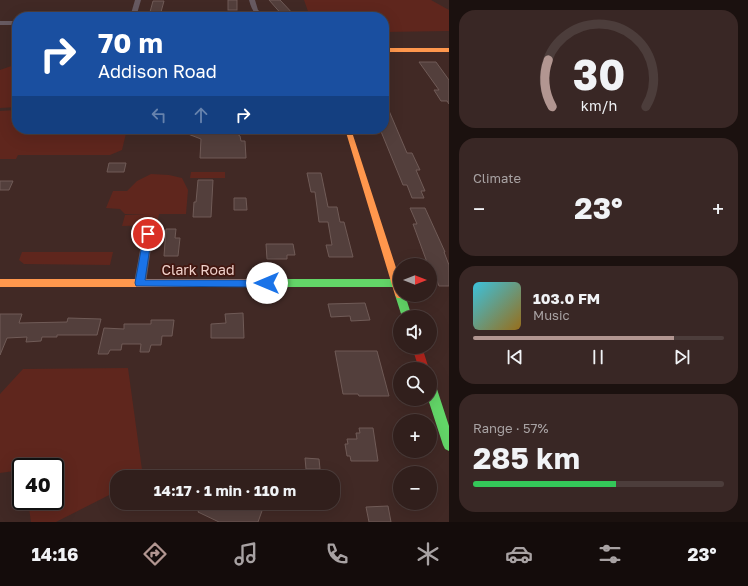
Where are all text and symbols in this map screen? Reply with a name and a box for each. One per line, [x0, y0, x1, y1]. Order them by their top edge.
text: 70 m [98, 26, 163, 59]
icon: right [32, 28, 84, 80]
text: 30 [572, 49, 625, 99]
text: Addison Road [98, 60, 217, 82]
text: km/h [580, 97, 617, 114]
icon: left [148, 104, 170, 126]
icon: ahead [190, 104, 212, 126]
icon: right [232, 104, 254, 126]
text: Climate [473, 170, 521, 186]
text: 23° [574, 190, 623, 226]
text: − [473, 195, 485, 222]
text: + [712, 195, 724, 222]
pin [131, 217, 165, 251]
icon: arrive [137, 223, 159, 245]
north arrow [393, 258, 437, 302]
map controls [393, 258, 437, 510]
street label: Clark Road [161, 261, 235, 278]
position arrow [246, 262, 288, 304]
text: 103.0 FM [533, 289, 600, 307]
text: Music [533, 307, 570, 323]
button: sound [393, 310, 437, 354]
icon: previous [504, 346, 526, 368]
icon: pause [587, 346, 609, 368]
icon: next [671, 346, 693, 368]
button: search [393, 362, 437, 406]
button: + [393, 414, 437, 458]
text: Range · 57% [473, 420, 548, 436]
text: 285 km [473, 440, 580, 476]
speed limit sign: 40 [12, 458, 64, 510]
button: − [393, 466, 437, 510]
text: 14:17 · 1 min · 110 m [154, 481, 296, 499]
icon: directions [141, 540, 169, 568]
icon: music [232, 540, 260, 568]
icon: phone [323, 540, 351, 568]
icon: climate [414, 540, 442, 568]
icon: car [505, 540, 533, 568]
icon: filters [596, 540, 624, 568]
text: 14:16 [32, 543, 78, 565]
text: 23° [687, 543, 716, 565]

